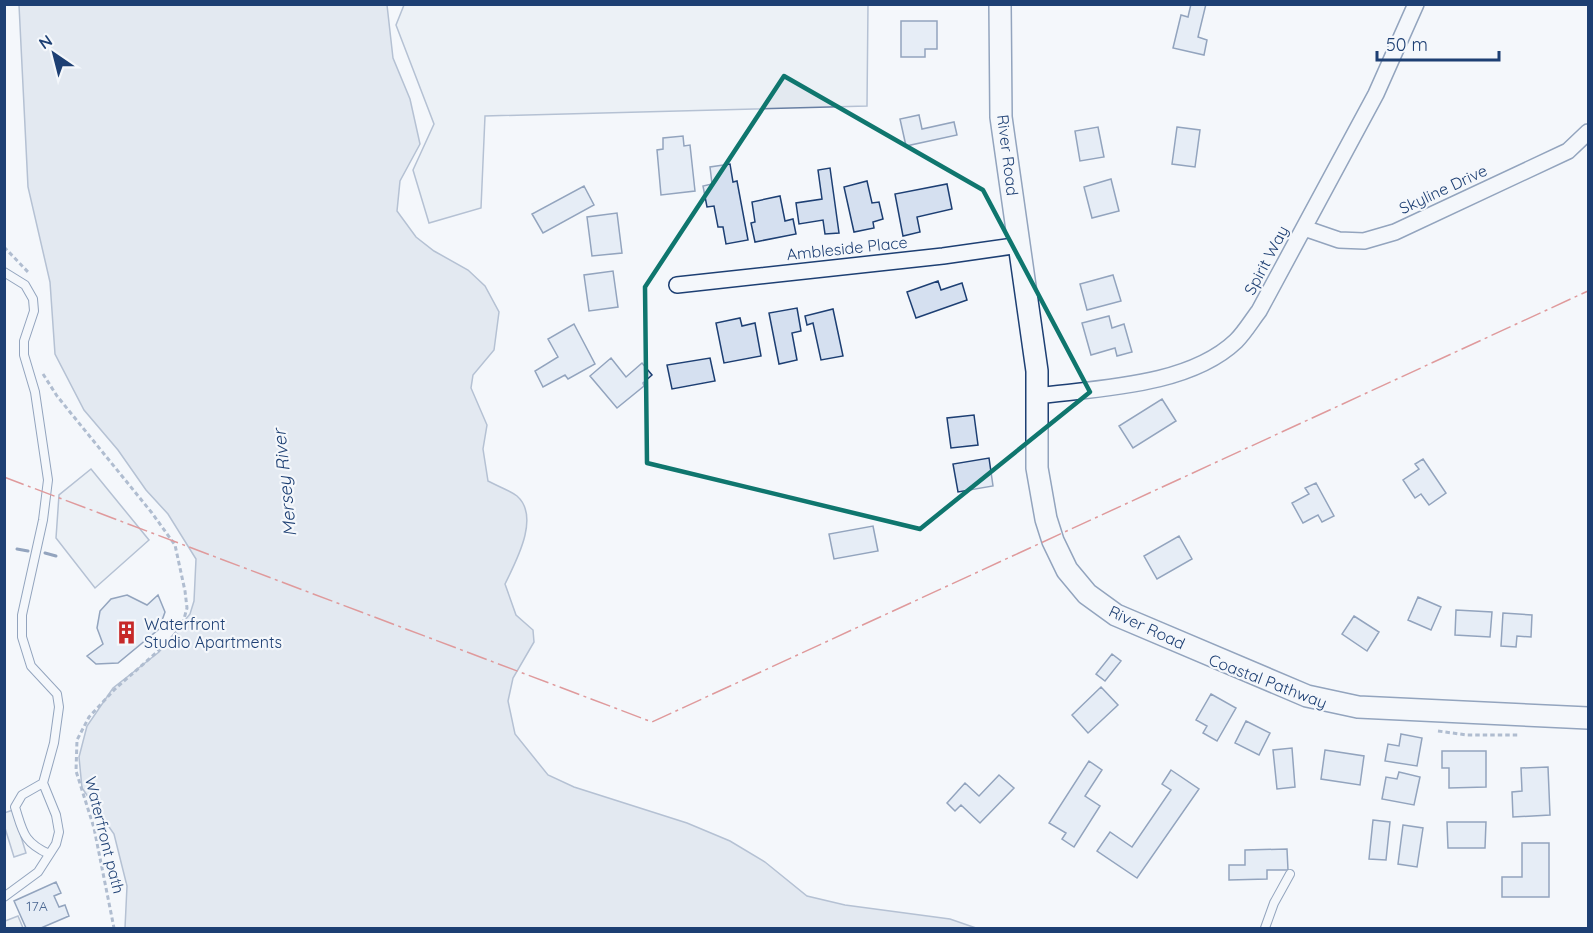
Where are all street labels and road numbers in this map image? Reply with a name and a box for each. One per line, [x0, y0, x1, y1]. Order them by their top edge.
street label: River Road [993, 113, 1023, 197]
street label: Skyline Drive [1396, 160, 1490, 218]
street label: Spirit Way [1239, 222, 1293, 298]
street label: Ambleside Place [786, 232, 908, 264]
street label: River Road [1106, 601, 1188, 653]
street label: Coastal Pathway [1206, 649, 1330, 713]
street label: Waterfront path [81, 774, 129, 896]

